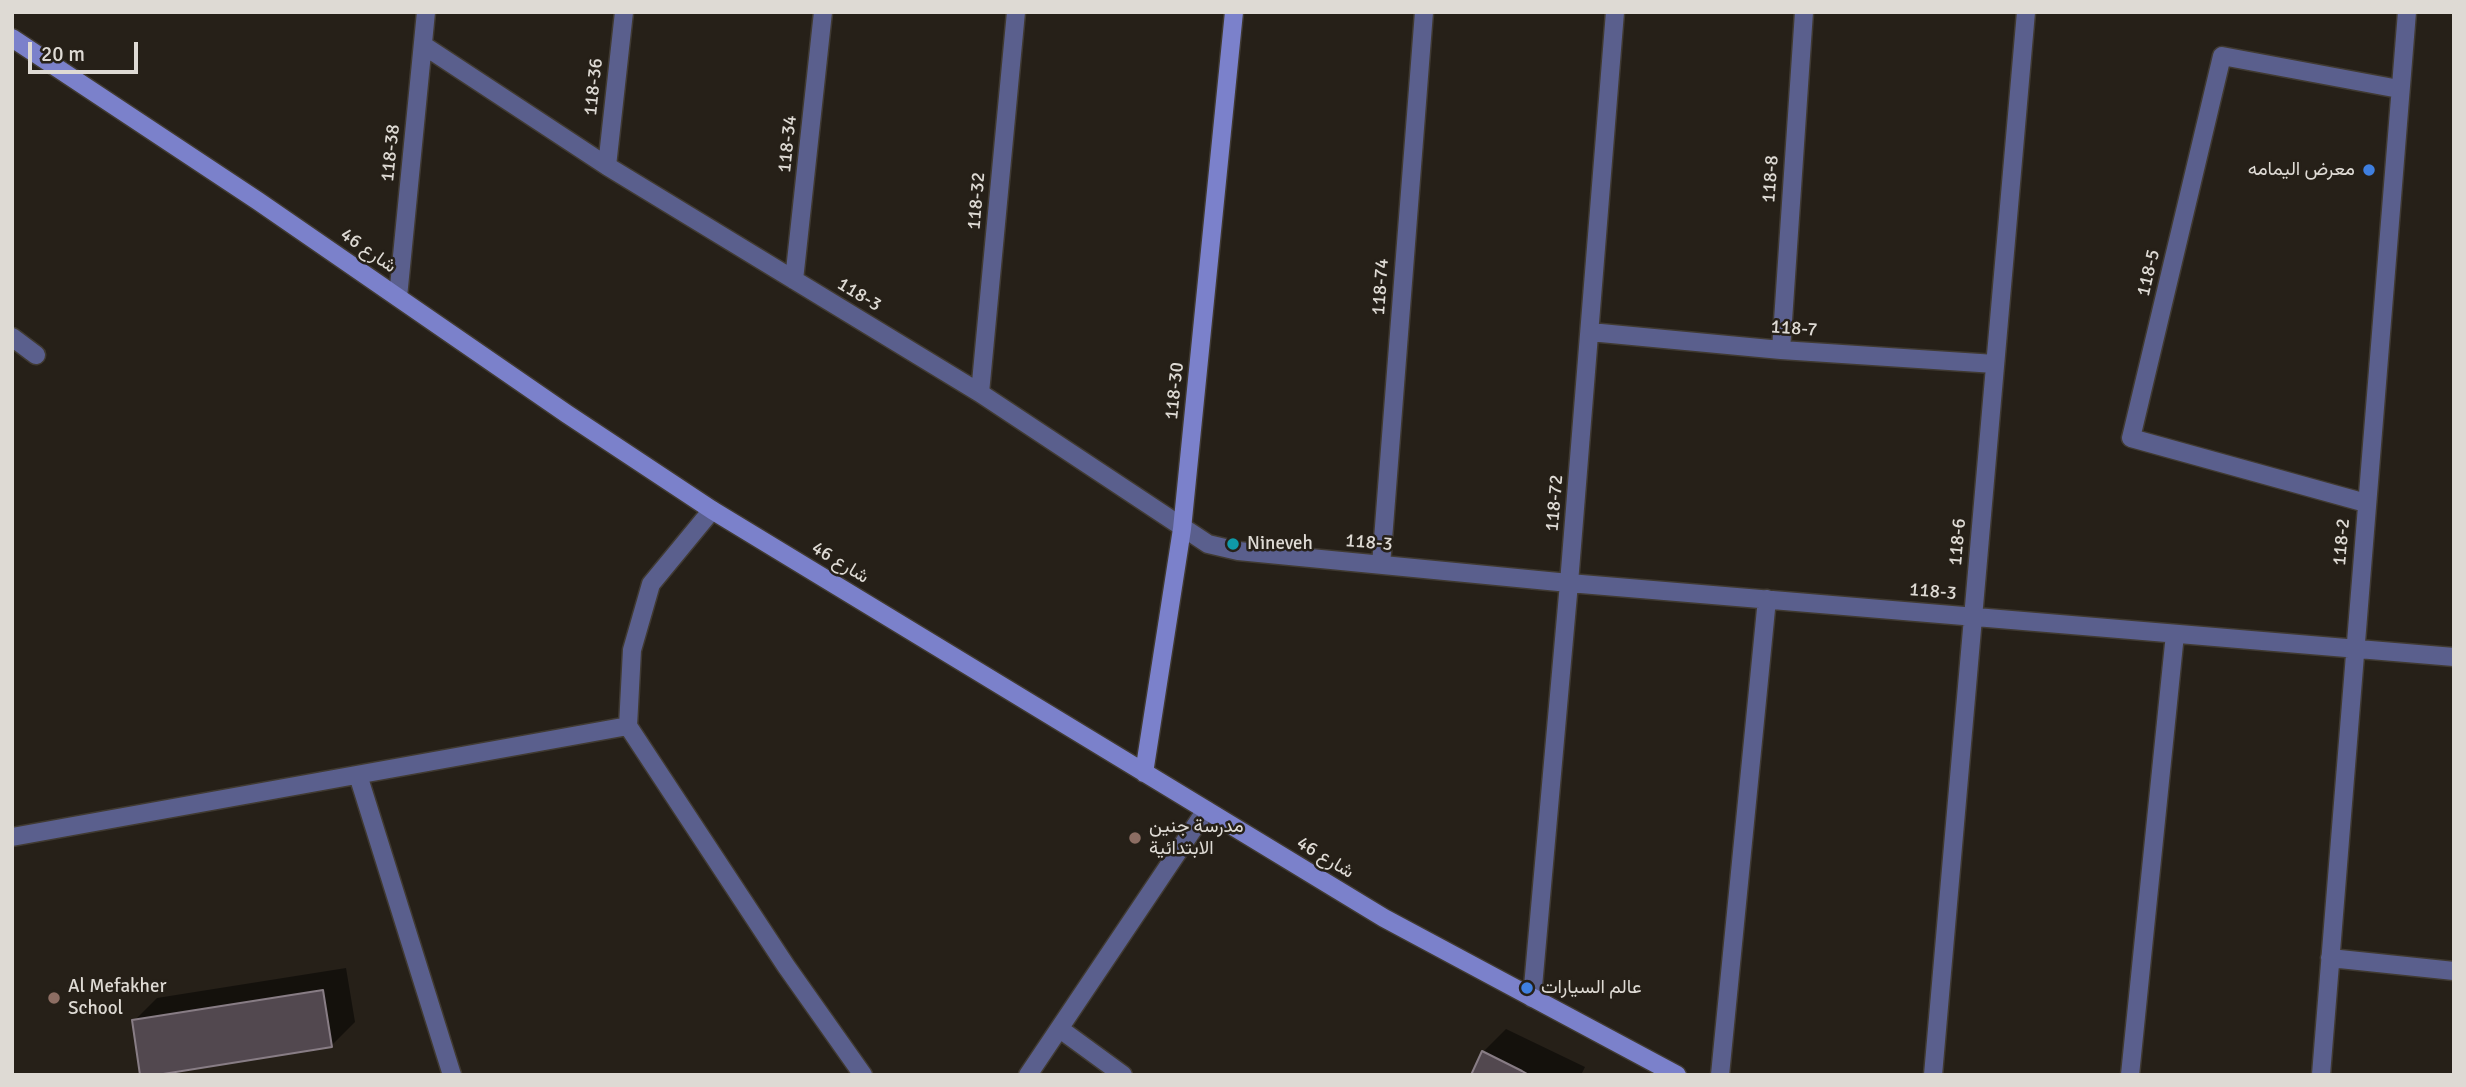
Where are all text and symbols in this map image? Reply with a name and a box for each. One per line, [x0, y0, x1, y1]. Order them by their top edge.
scale bar [32, 28, 142, 72]
text: 20 m [41, 41, 85, 67]
street label: 118-36 [580, 57, 608, 117]
street label: 118-34 [774, 114, 802, 174]
street label: 118-38 [377, 123, 405, 183]
street label: 118-8 [1758, 154, 1784, 204]
place label: معرض اليمامه [2248, 159, 2355, 181]
marker: معرض اليمامه [2361, 162, 2377, 178]
street label: 118-32 [963, 171, 991, 231]
street label: شارع 46 [336, 224, 400, 278]
street label: 118-5 [2133, 247, 2165, 299]
street label: 118-74 [1368, 258, 1394, 316]
street label: 118-3 [833, 273, 885, 317]
street label: 118-7 [1770, 316, 1818, 342]
street label: 118-30 [1161, 361, 1189, 421]
street label: 118-72 [1541, 474, 1569, 532]
street label: 118-6 [1945, 517, 1971, 567]
street label: 118-2 [2329, 517, 2355, 567]
street label: 118-3 [1344, 530, 1394, 556]
place label: Nineveh [1247, 533, 1313, 555]
marker: Nineveh [1225, 536, 1241, 552]
street label: شارع 46 [807, 537, 873, 589]
street label: 118-3 [1908, 579, 1958, 605]
place label: مدرسة جنين الابتدائية [1149, 816, 1244, 860]
marker: مدرسة جنين الابتدائية [1127, 830, 1143, 846]
street label: شارع 46 [1292, 832, 1358, 884]
place label: Al Mefakher School [68, 976, 166, 1020]
place label: عالم السيارات [1541, 977, 1642, 999]
marker: عالم السيارات [1519, 980, 1535, 996]
marker: Al Mefakher School [46, 990, 62, 1006]

